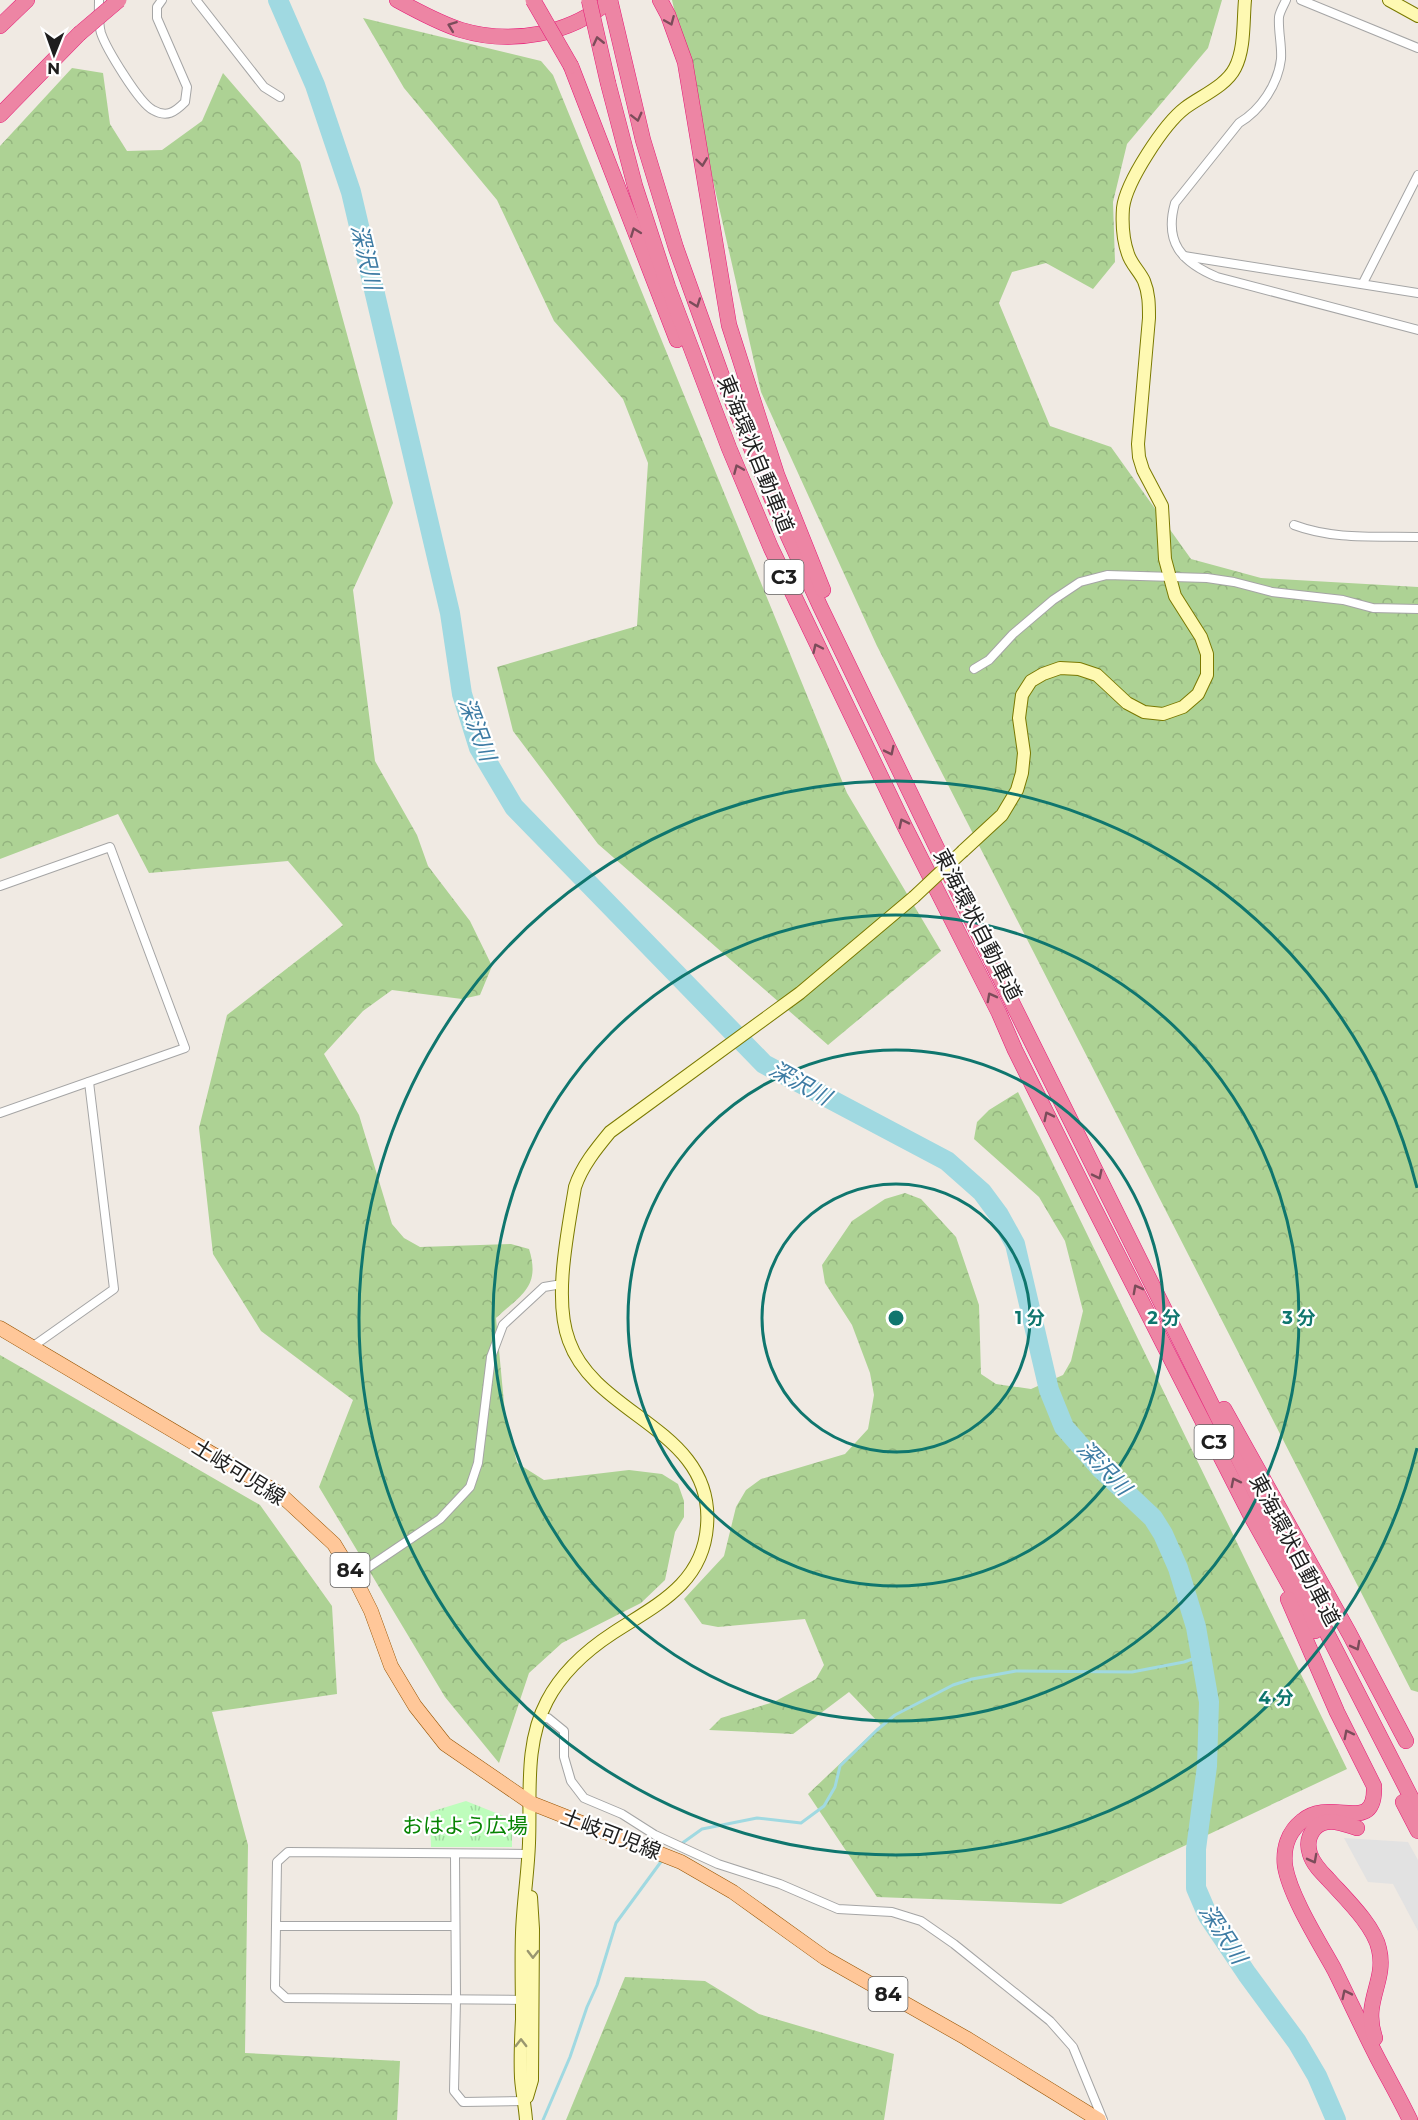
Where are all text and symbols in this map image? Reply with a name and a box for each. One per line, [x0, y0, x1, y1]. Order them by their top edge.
one-way arrow [663, 15, 675, 26]
one-way arrow [447, 21, 458, 33]
north arrow [24, 24, 84, 84]
one-way arrow [593, 37, 606, 47]
text: N [47, 59, 60, 78]
one-way arrow [630, 111, 643, 121]
one-way arrow [695, 157, 707, 166]
water label: 深沢川 [345, 222, 387, 294]
one-way arrow [629, 227, 642, 238]
one-way arrow [688, 297, 701, 308]
street label: 東海環状自動車道 [713, 371, 799, 537]
one-way arrow [733, 465, 745, 476]
road number: C3 [764, 560, 804, 594]
one-way arrow [813, 643, 825, 654]
water label: 深沢川 [453, 693, 502, 767]
one-way arrow [883, 744, 894, 755]
one-way arrow [898, 818, 910, 829]
street label: 東海環状自動車道 [929, 844, 1027, 1006]
one-way arrow [987, 992, 998, 1003]
water label: 深沢川 [765, 1055, 837, 1112]
one-way arrow [1044, 1111, 1055, 1122]
one-way arrow [1091, 1169, 1102, 1180]
one-way arrow [1133, 1285, 1144, 1296]
text: 1 分 [1015, 1307, 1045, 1329]
text: 2 分 [1147, 1307, 1181, 1329]
text: 3 分 [1281, 1307, 1316, 1329]
centre of rings [886, 1308, 906, 1328]
road number: C3 [1194, 1425, 1234, 1459]
street label: 土岐可児線 [188, 1434, 290, 1510]
water label: 深沢川 [1071, 1435, 1138, 1503]
street label: 東海環状自動車道 [1245, 1470, 1345, 1630]
one-way arrow [1230, 1477, 1242, 1488]
road number: 84 [330, 1553, 370, 1587]
one-way arrow [1349, 1640, 1360, 1650]
text: 4 分 [1258, 1687, 1294, 1709]
one-way arrow [1344, 1730, 1355, 1741]
street label: 土岐可児線 [558, 1804, 664, 1864]
park label: おはよう広場 [402, 1813, 528, 1838]
one-way arrow [1306, 1853, 1318, 1864]
water label: 深沢川 [1194, 1899, 1253, 1971]
one-way arrow [527, 1950, 539, 1959]
road number: 84 [868, 1977, 908, 2011]
one-way arrow [1341, 1990, 1353, 2001]
one-way arrow [515, 2039, 527, 2048]

